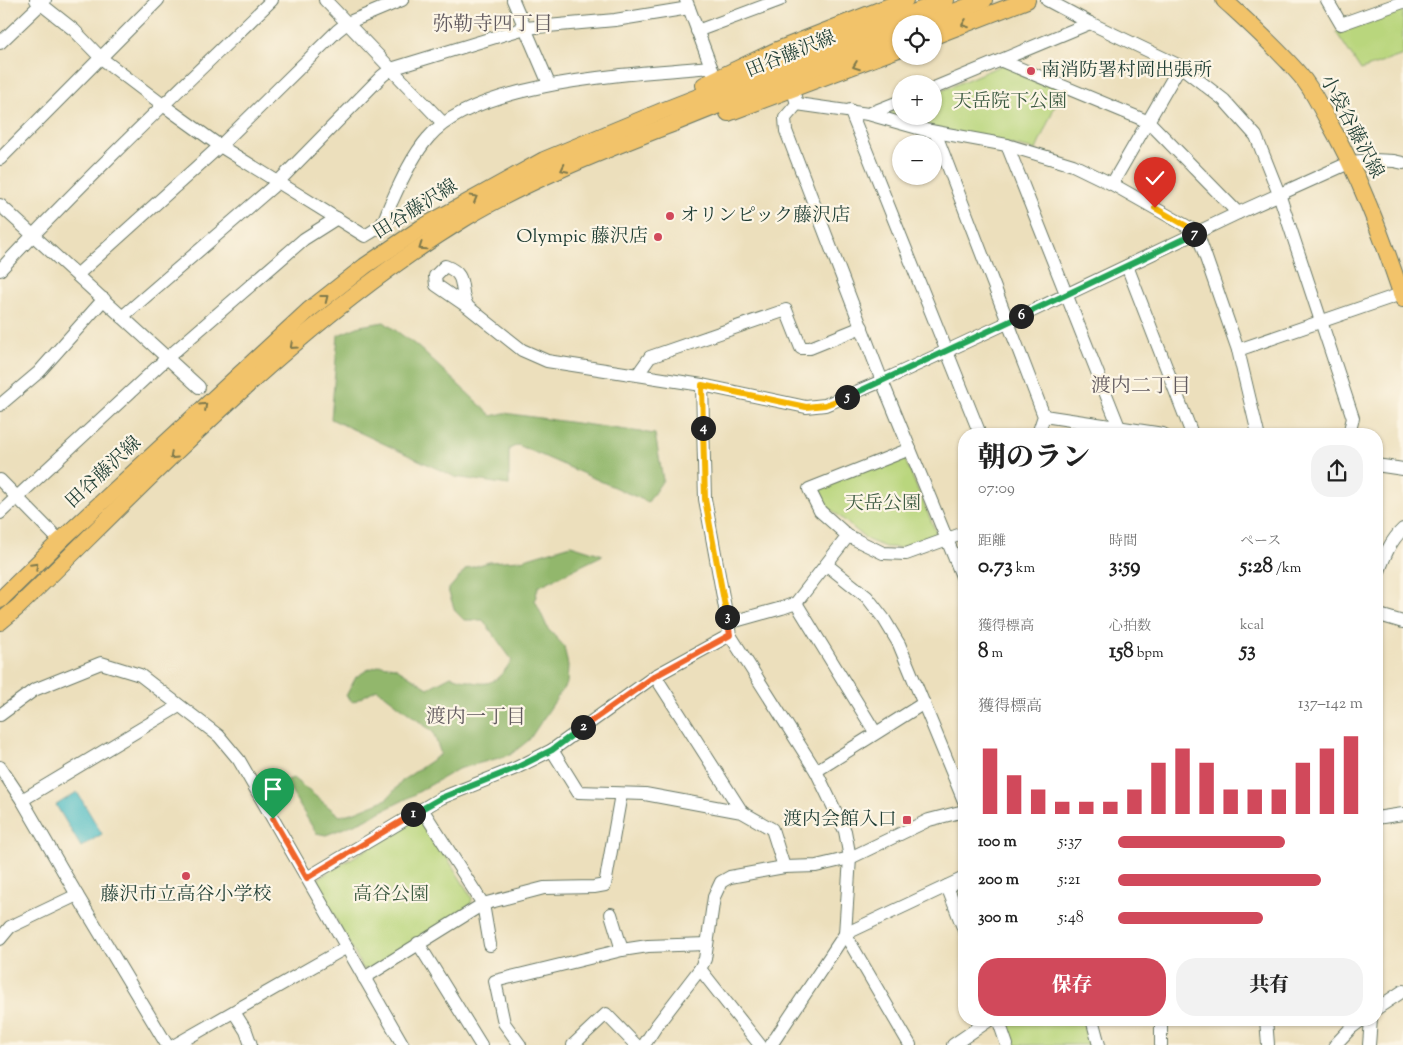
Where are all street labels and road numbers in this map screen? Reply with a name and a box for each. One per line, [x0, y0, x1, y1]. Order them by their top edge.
street label: 田谷藤沢線 [742, 25, 840, 85]
street label: 小袋谷藤沢線 [1312, 70, 1390, 184]
street label: 田谷藤沢線 [369, 173, 463, 247]
street label: 田谷藤沢線 [60, 431, 148, 515]

